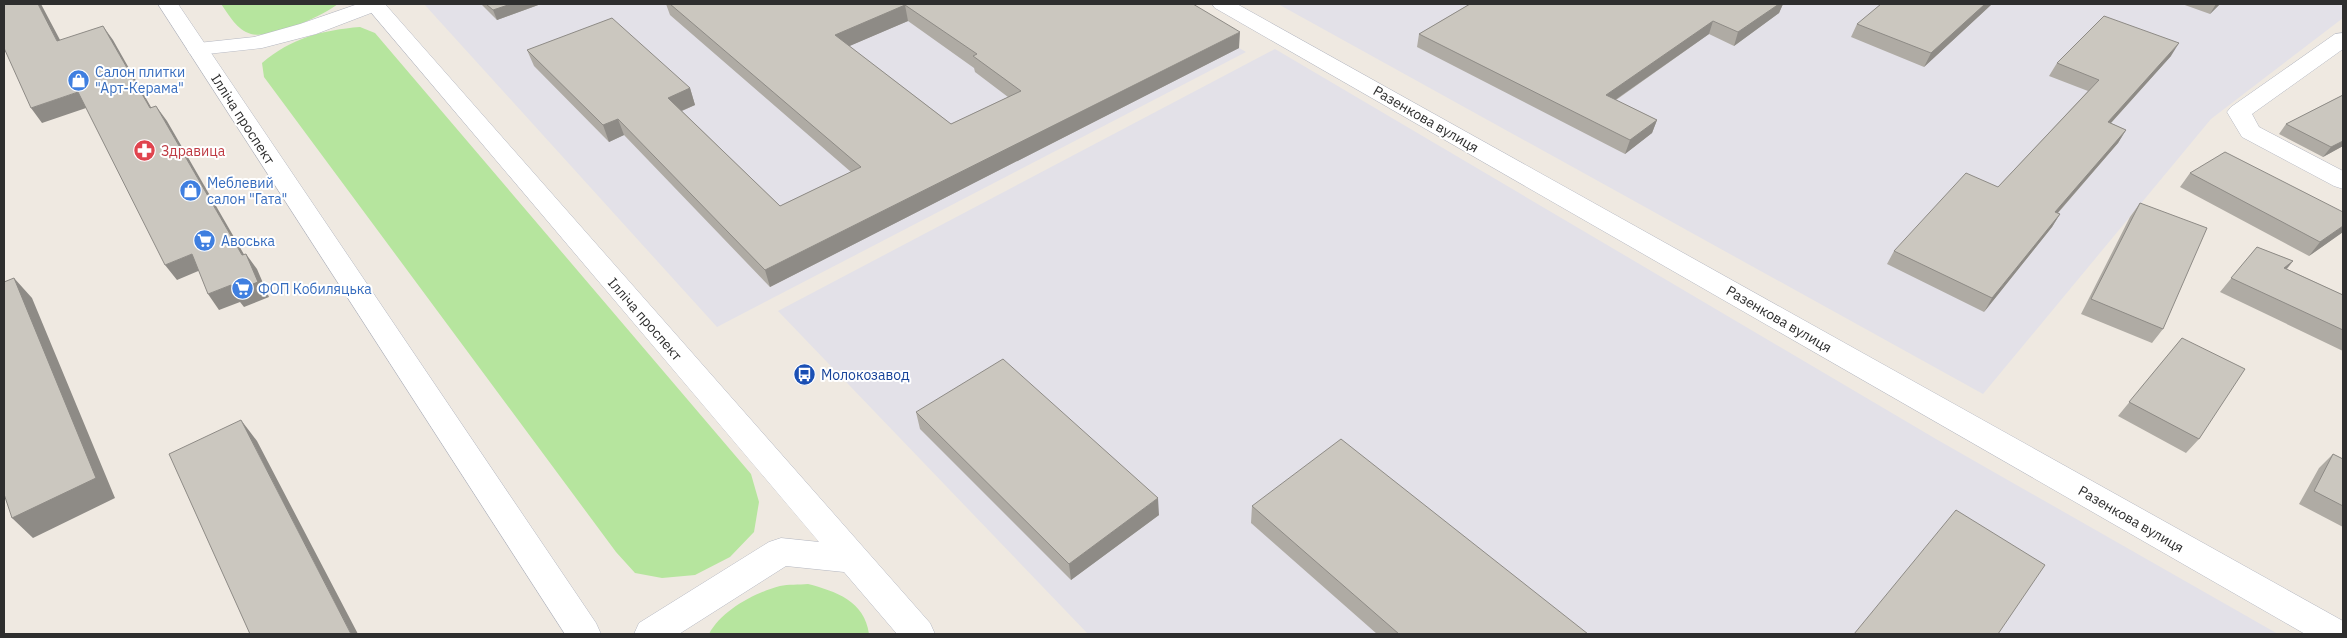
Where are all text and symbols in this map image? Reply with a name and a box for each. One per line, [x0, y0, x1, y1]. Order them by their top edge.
place label: Салон плитки "Арт-Керама" [95, 63, 185, 97]
shop icon: Салон плитки "Арт-Керама" [67, 68, 91, 92]
street label: Ілліча проспект [207, 70, 279, 168]
street label: Разенкова вулиця [1370, 81, 1482, 157]
pharmacy icon: Здравица [133, 139, 157, 163]
place label: Здравица [161, 142, 226, 160]
place label: Меблевий салон "Гата" [207, 174, 287, 208]
shop icon: Меблевий салон "Гата" [179, 179, 203, 203]
supermarket icon: Авоська [193, 229, 217, 253]
place label: Авоська [221, 232, 276, 250]
street label: Ілліча проспект [604, 274, 686, 365]
supermarket icon: ФОП Кобиляцька [230, 277, 254, 301]
place label: ФОП Кобиляцька [258, 280, 372, 298]
street label: Разенкова вулиця [1723, 281, 1835, 357]
bus stop icon: Молокозавод [793, 363, 817, 387]
place label: Молокозавод [821, 366, 910, 384]
street label: Разенкова вулиця [2075, 481, 2187, 557]

